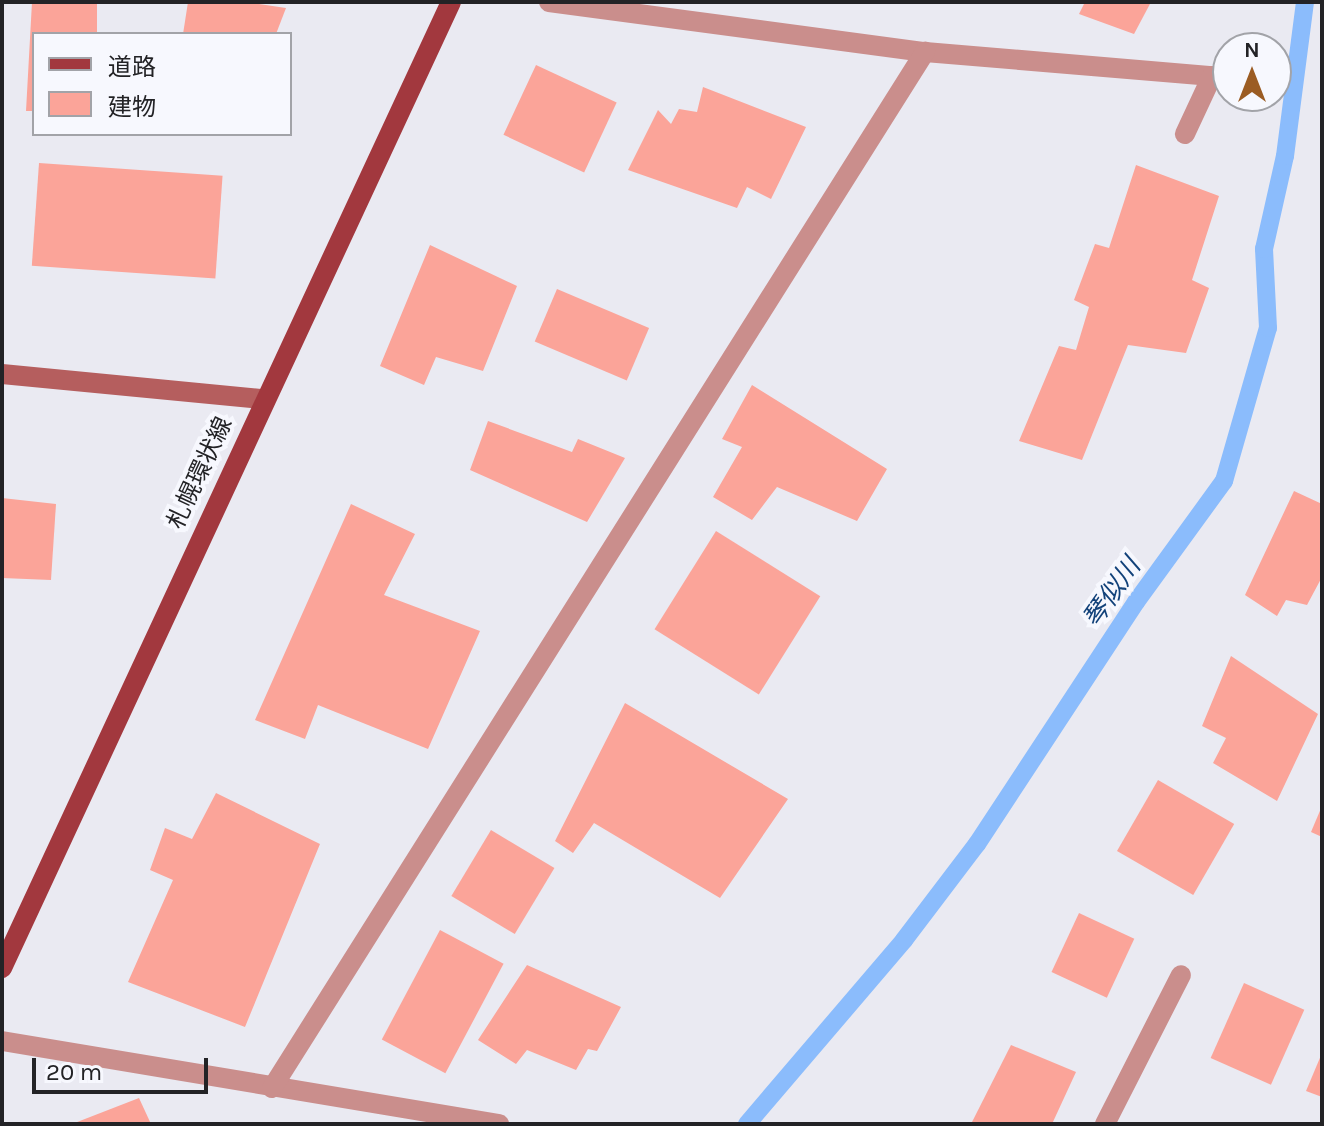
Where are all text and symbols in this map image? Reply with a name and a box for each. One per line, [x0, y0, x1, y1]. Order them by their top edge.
legend [32, 32, 292, 136]
north arrow [1212, 32, 1292, 112]
text: N [1244, 37, 1260, 63]
text: 道路 [108, 53, 156, 81]
text: 建物 [108, 93, 156, 121]
street label: 札幌環状線 [162, 413, 238, 533]
water label: 琴似川 [1077, 552, 1147, 634]
scale bar [36, 1042, 212, 1092]
text: 20 m [46, 1058, 102, 1086]

